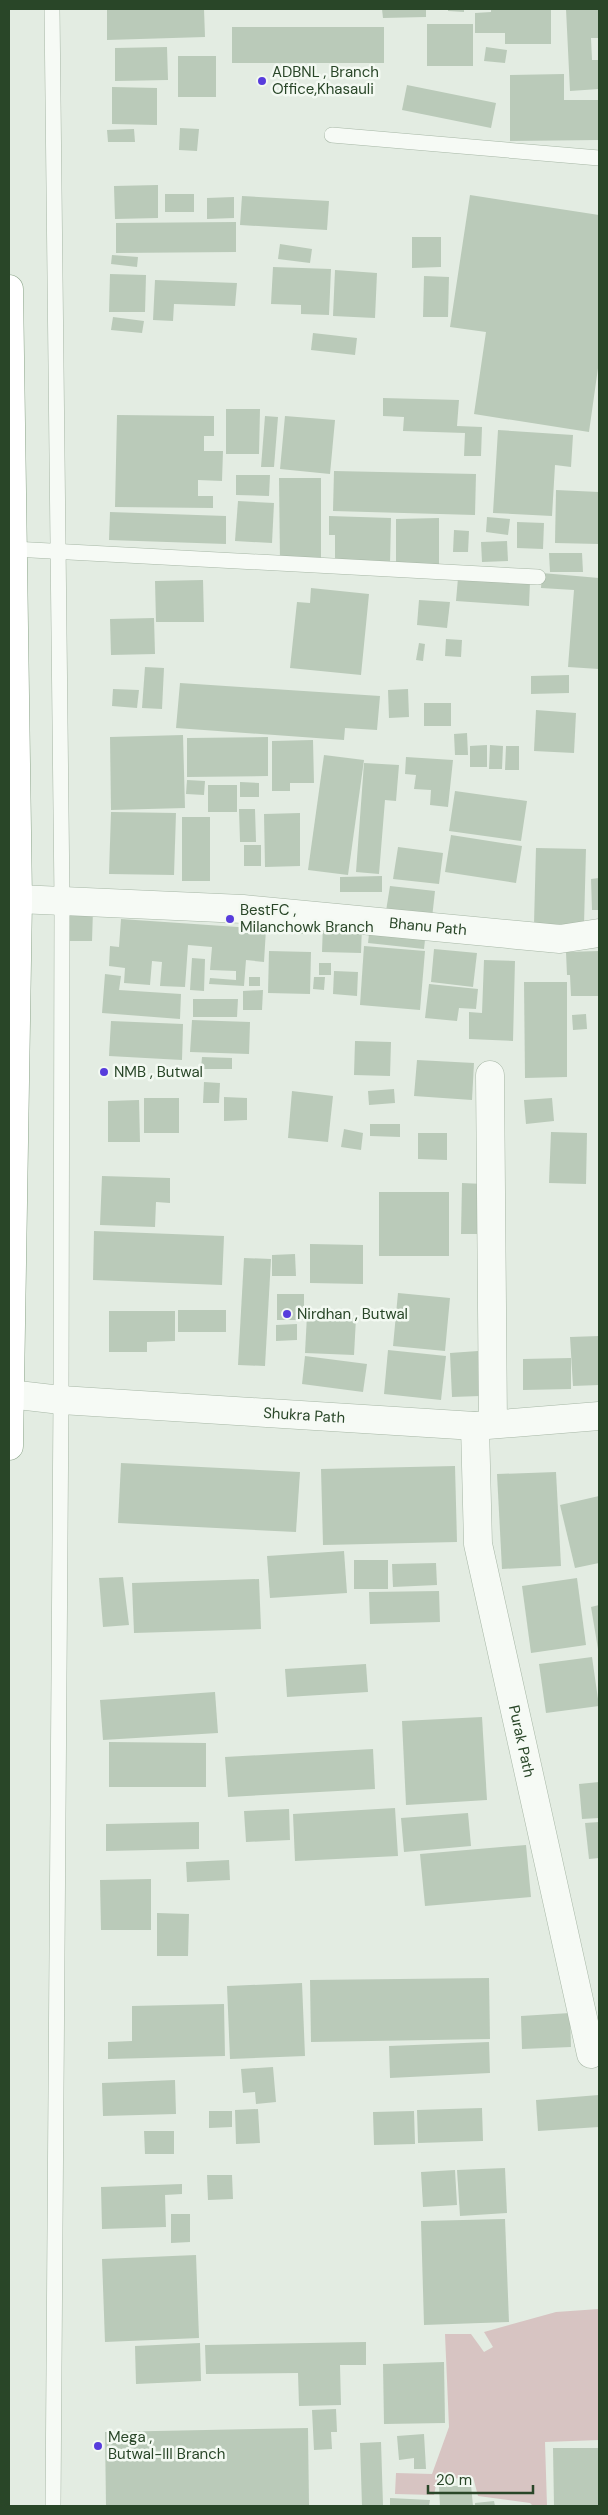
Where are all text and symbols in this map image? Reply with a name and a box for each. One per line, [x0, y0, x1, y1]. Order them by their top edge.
place label: ADBNL , Branch Office,Khasauli [272, 62, 379, 99]
marker: ADBNL , Branch Office,Khasauli [256, 75, 268, 87]
place label: BestFC , Milanchowk Branch [240, 900, 374, 937]
marker: BestFC , Milanchowk Branch [224, 913, 236, 925]
street label: Bhanu Path [388, 913, 468, 940]
place label: NMB , Butwal [114, 1062, 203, 1082]
marker: NMB , Butwal [98, 1066, 110, 1078]
place label: Nirdhan , Butwal [297, 1304, 408, 1324]
marker: Nirdhan , Butwal [281, 1308, 293, 1320]
street label: Shukra Path [263, 1403, 346, 1428]
street label: Purak Path [504, 1703, 539, 1779]
place label: Mega , Butwal-III Branch [108, 2427, 225, 2464]
marker: Mega , Butwal-III Branch [92, 2440, 104, 2452]
scale bar [428, 2462, 533, 2494]
text: 20 m [436, 2470, 472, 2490]

